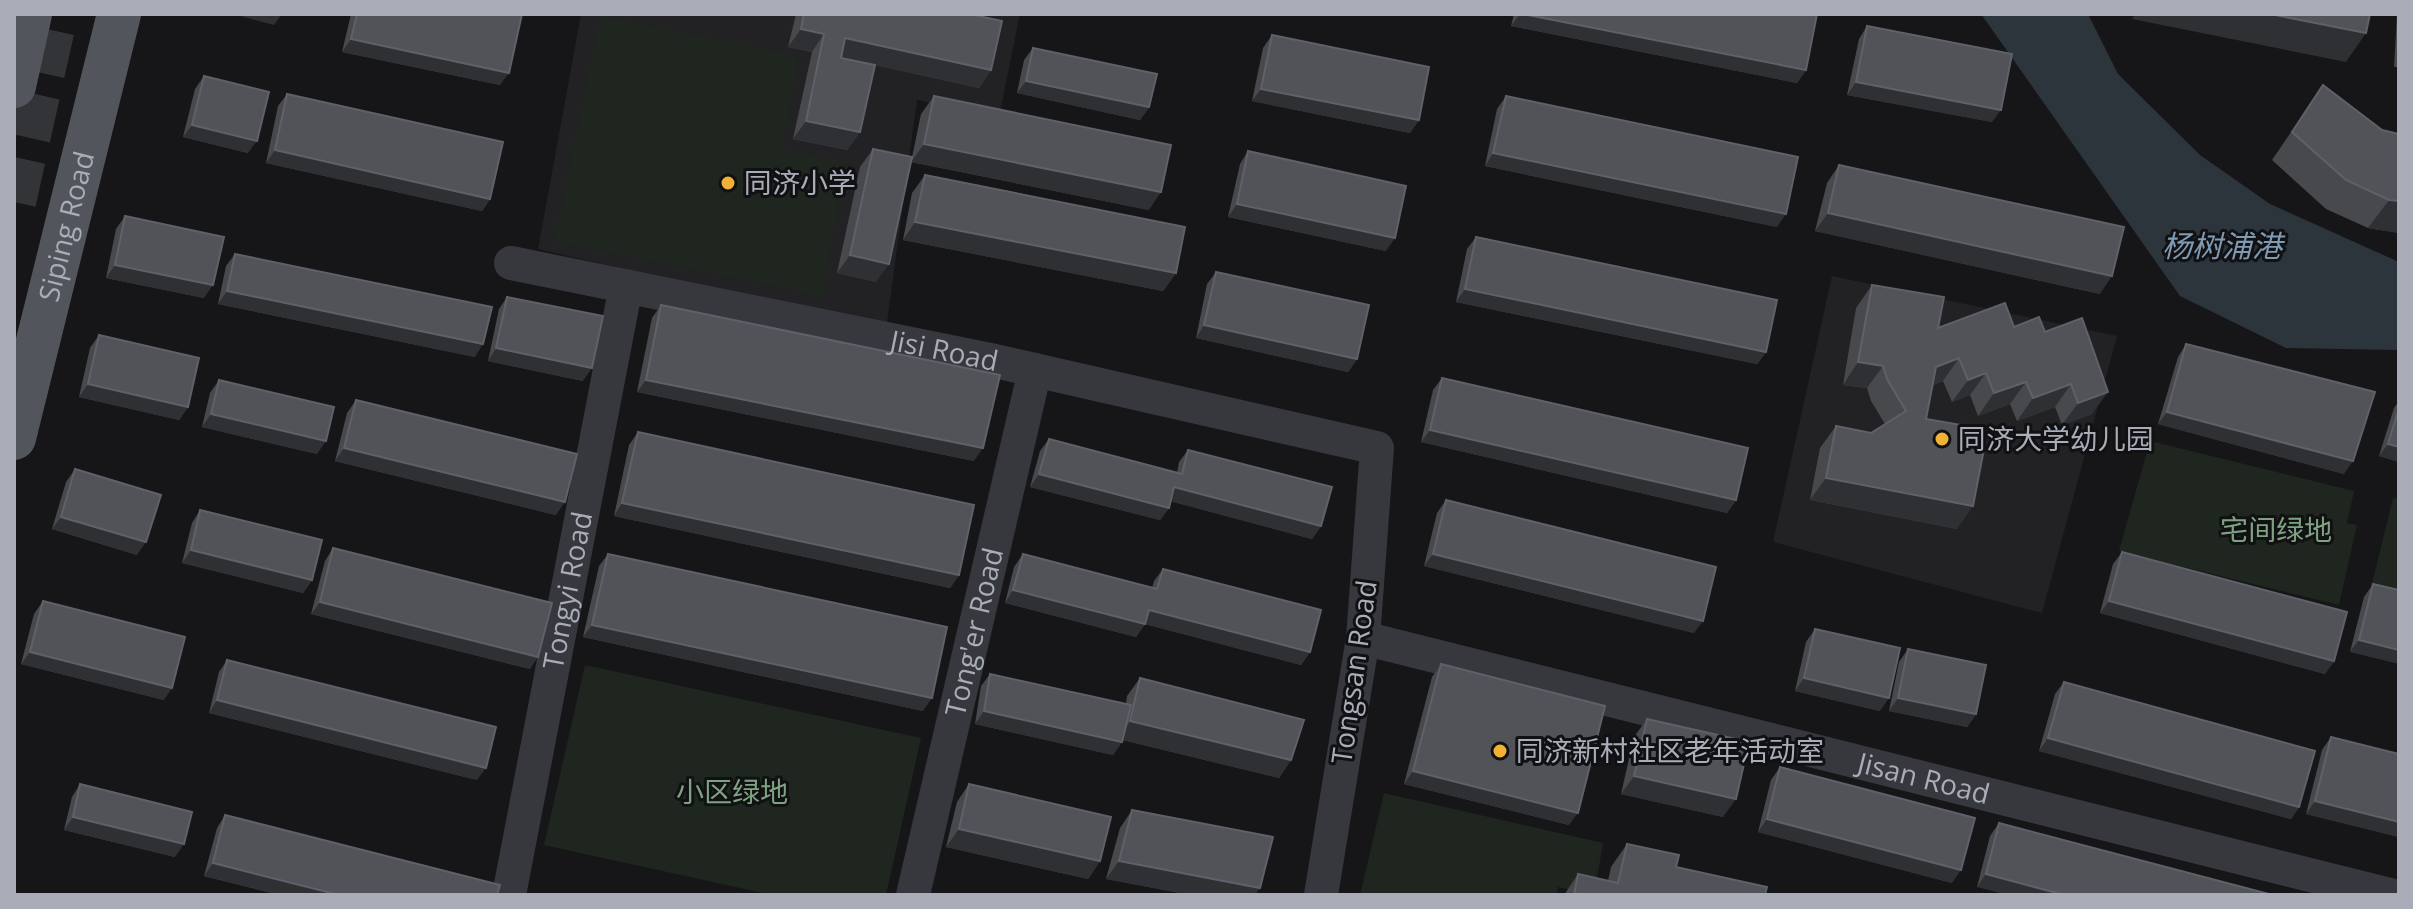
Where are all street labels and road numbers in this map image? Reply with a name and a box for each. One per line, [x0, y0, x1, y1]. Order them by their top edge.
street label: Siping Road [29, 147, 102, 305]
street label: Jisi Road [884, 320, 1002, 379]
street label: Tongyi Road [533, 508, 600, 672]
street label: Tong'er Road [935, 544, 1011, 720]
street label: Tongsan Road [1321, 578, 1385, 766]
street label: Jisan Road [1851, 742, 1994, 812]

